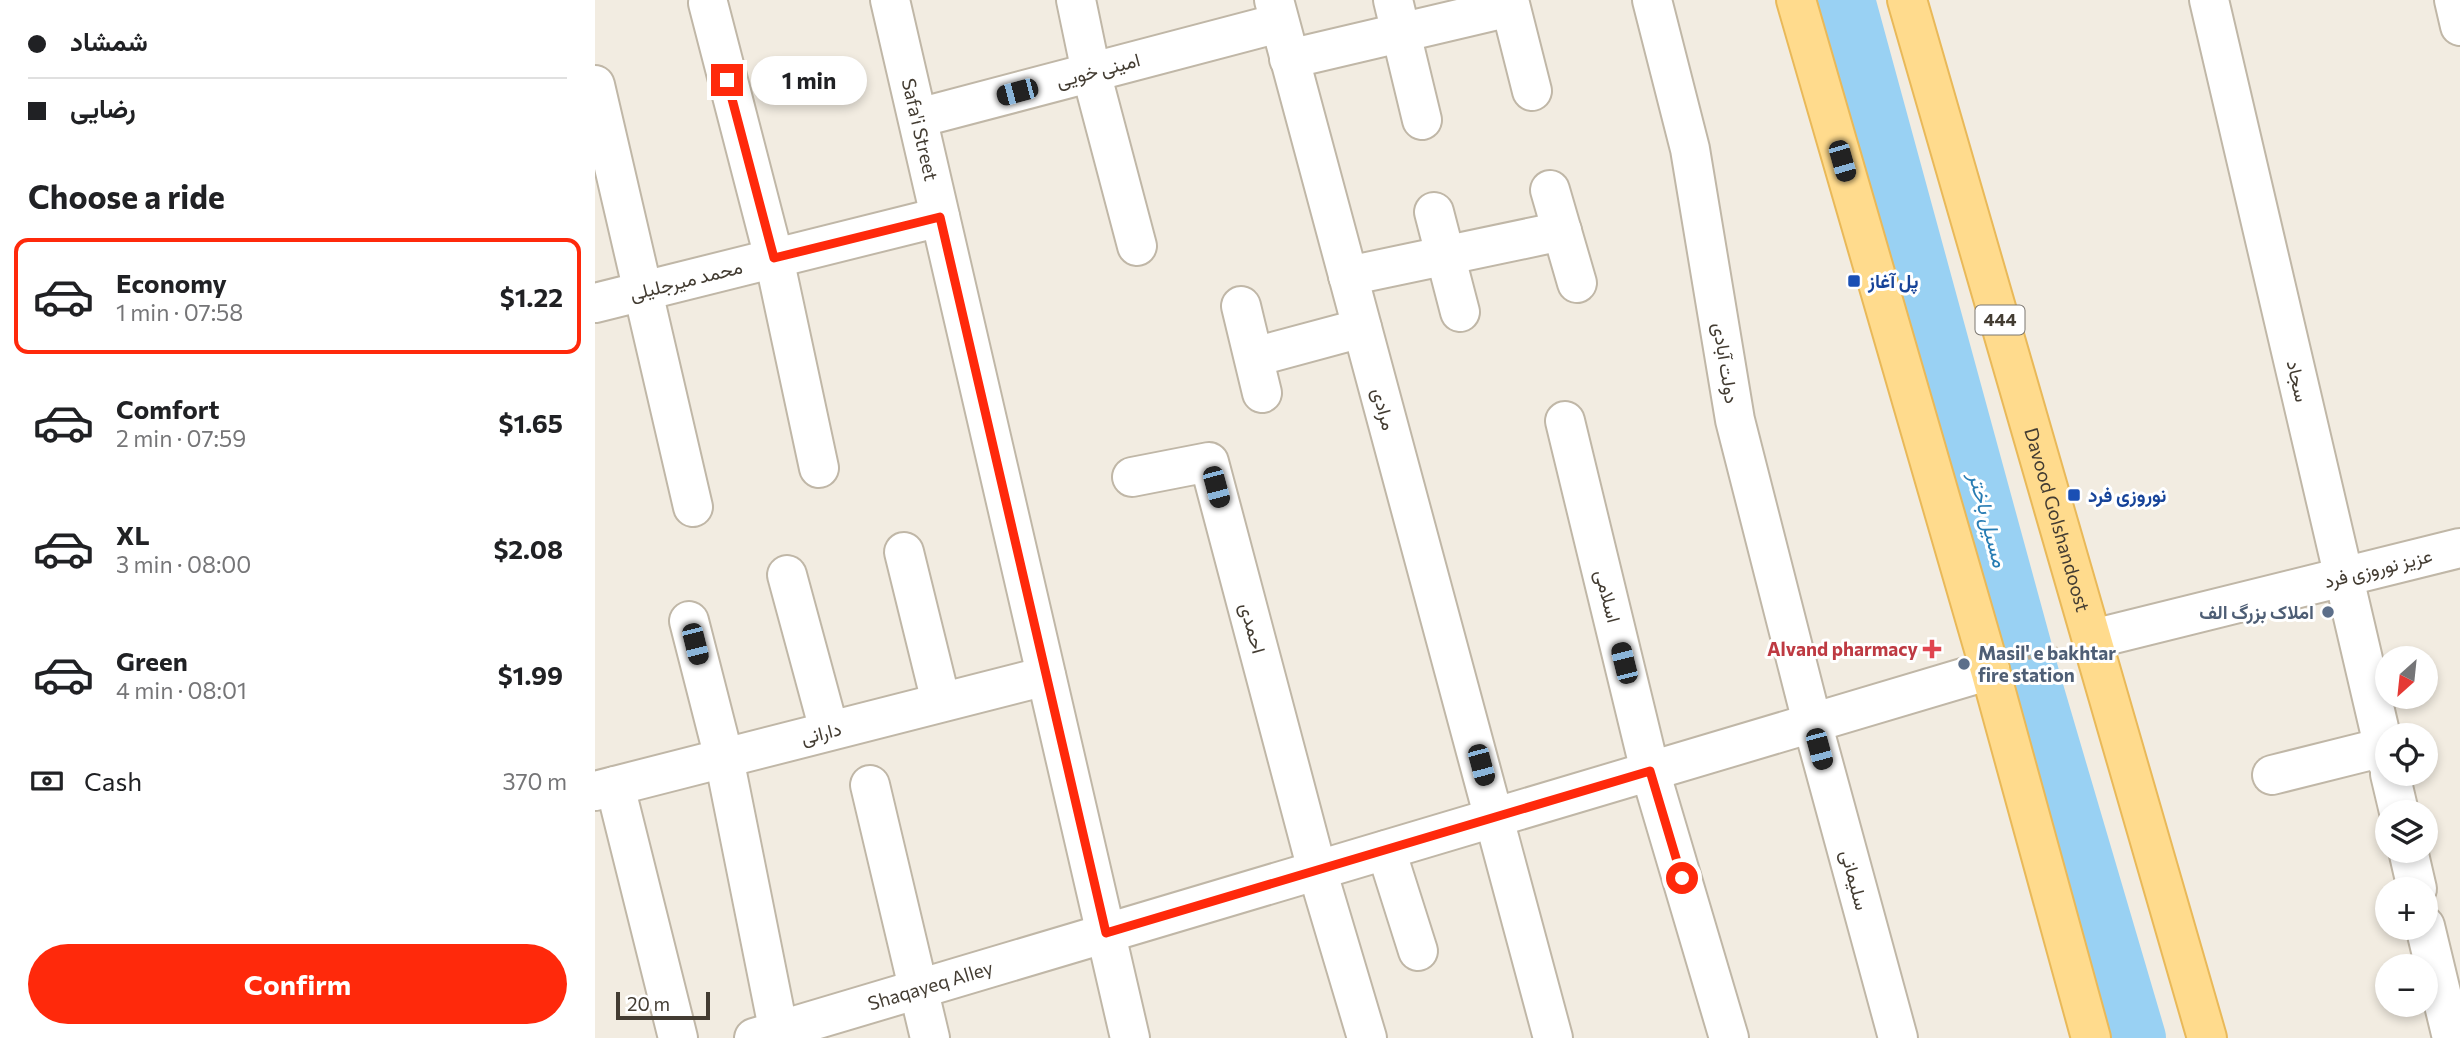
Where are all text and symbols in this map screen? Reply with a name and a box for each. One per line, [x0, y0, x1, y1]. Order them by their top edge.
text: شمشاد [70, 25, 148, 56]
street label: امینی خویی [1053, 47, 1143, 93]
callout: 1 min [751, 56, 867, 104]
route end [711, 64, 743, 96]
text: 1 min [782, 66, 836, 94]
street label: Safa'i Street [897, 76, 943, 183]
car [994, 76, 1041, 108]
text: رضایی [70, 92, 136, 123]
car [1827, 138, 1858, 184]
text: Choose a ride [28, 176, 225, 216]
street label: محمد میرجلیلی [627, 254, 745, 306]
icon: car [32, 265, 95, 328]
text: Economy [116, 267, 227, 298]
place label: پل آغاز [1867, 269, 1918, 295]
marker: پل آغاز [1846, 273, 1862, 289]
text: $1.22 [500, 281, 563, 312]
text: 1 min · 07:58 [116, 298, 243, 326]
road number: 444 [1975, 306, 2025, 334]
street label: دولت آبادی [1708, 321, 1744, 405]
street label: سجاد [2282, 358, 2314, 404]
street label: مرادی [1367, 385, 1401, 433]
icon: car [32, 391, 95, 454]
text: Comfort [116, 393, 219, 424]
text: $1.65 [499, 407, 563, 438]
text: 2 min · 07:59 [116, 424, 246, 452]
street label: Davood Golshandoost [2020, 425, 2095, 615]
car [1201, 464, 1232, 510]
water label: مسیل باختر [1962, 468, 2014, 571]
place label: نوروزی فرد [2088, 483, 2166, 508]
marker: نوروزی فرد [2066, 487, 2082, 503]
icon: car [32, 517, 95, 580]
text: XL [116, 519, 150, 550]
text: $2.08 [493, 533, 563, 564]
street label: عزیز نوروزی فرد [2321, 543, 2435, 593]
text: 3 min · 08:00 [116, 550, 251, 578]
street label: اسلامی [1590, 567, 1626, 625]
street label: احمدی [1235, 600, 1271, 656]
place label: املاک بزرگ الف [2199, 600, 2314, 625]
marker: املاک بزرگ الف [2320, 604, 2336, 620]
car [680, 621, 711, 667]
place label: Alvand pharmacy [1767, 637, 1919, 660]
car [1609, 640, 1640, 686]
marker: Alvand pharmacy [1924, 641, 1940, 657]
place label: Masil' e bakhtar fire station [1978, 641, 2116, 686]
icon: car [32, 643, 95, 706]
text: Green [116, 645, 188, 676]
north arrow [2375, 646, 2438, 709]
map controls [2375, 646, 2438, 1017]
marker: Masil' e bakhtar fire station [1956, 656, 1972, 672]
text: $1.99 [498, 659, 563, 690]
text: 4 min · 08:01 [116, 676, 247, 704]
street label: دارانی [798, 716, 844, 750]
button: locate [2375, 723, 2438, 786]
car [1804, 726, 1835, 772]
car [1466, 742, 1497, 788]
icon: cash [28, 762, 66, 800]
text: Cash [84, 765, 142, 796]
text: 370 m [502, 767, 567, 795]
button: layers [2375, 800, 2438, 863]
street label: سلیمانی [1835, 847, 1875, 913]
route start [1666, 862, 1698, 894]
button: + [2375, 877, 2438, 940]
button: Confirm [28, 944, 567, 1024]
button: − [2375, 954, 2438, 1017]
street label: Shaqayeq Alley [865, 955, 996, 1015]
scale bar [616, 989, 711, 1021]
text: 20 m [627, 992, 670, 1015]

